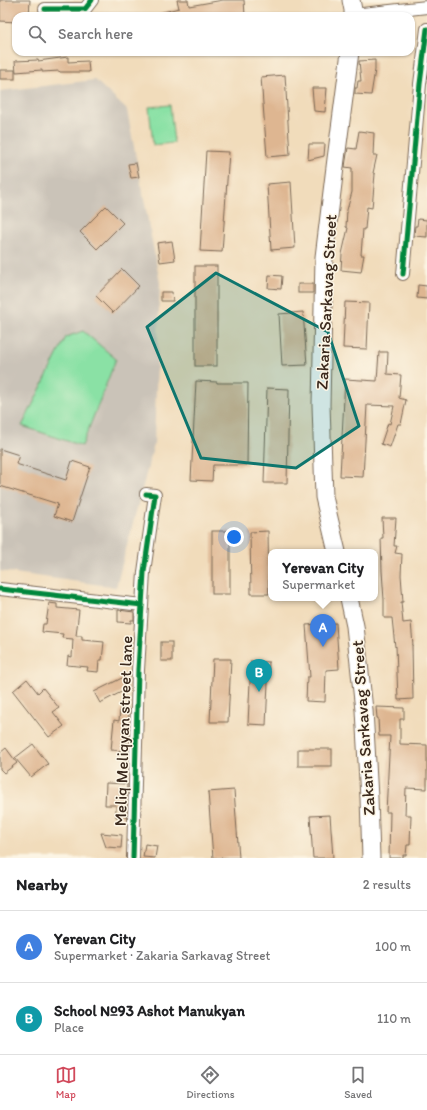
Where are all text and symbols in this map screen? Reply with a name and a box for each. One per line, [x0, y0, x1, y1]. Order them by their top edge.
search box [12, 12, 415, 56]
icon: search [26, 23, 48, 45]
text: Search here [58, 25, 133, 43]
street label: Zakaria Sarkavag Street [311, 214, 341, 390]
your location [224, 527, 244, 547]
popup [268, 549, 378, 601]
text: Yerevan City [282, 559, 364, 577]
text: Supermarket [282, 577, 355, 592]
pin: A [310, 614, 336, 647]
street label: Meliq Meliqyan street lane [110, 635, 136, 827]
street label: Zakaria Sarkavag Street [347, 640, 379, 816]
pin: B [246, 659, 272, 692]
text: Nearby [16, 874, 68, 894]
text: 2 results [363, 877, 411, 892]
text: Yerevan City [54, 930, 136, 948]
text: A [25, 939, 33, 954]
text: 100 m [375, 939, 411, 954]
text: Supermarket · Zakaria Sarkavag Street [54, 948, 270, 963]
text: School №93 Ashot Manukyan [54, 1002, 245, 1020]
text: B [25, 1011, 33, 1026]
text: 110 m [377, 1011, 411, 1026]
text: Place [54, 1020, 84, 1035]
tab: Map [55, 1064, 77, 1101]
tab: Directions [186, 1064, 235, 1101]
tab: Saved [344, 1064, 372, 1101]

